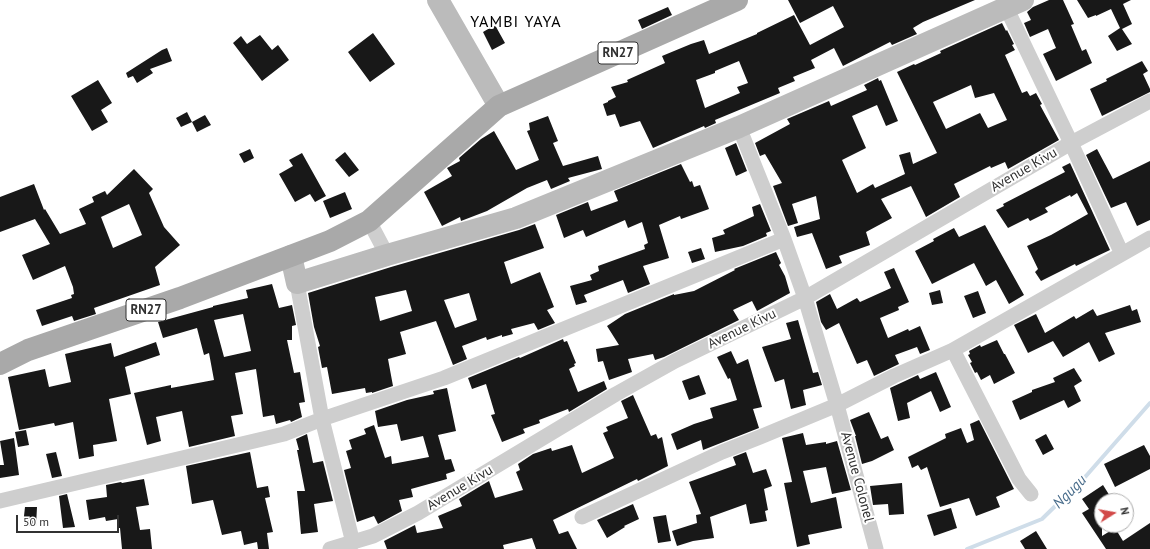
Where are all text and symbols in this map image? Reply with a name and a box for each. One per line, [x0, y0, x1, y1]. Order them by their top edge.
district label: YAMBI YAYA [470, 12, 562, 32]
road number: RN27 [598, 42, 638, 64]
street label: Avenue Kivu [988, 144, 1060, 196]
road number: RN27 [126, 299, 166, 321]
street label: Avenue Kivu [705, 305, 779, 353]
street label: Avenue Colonel [837, 430, 877, 524]
street label: Avenue Kivu [424, 462, 496, 514]
water label: Ngugu [1049, 471, 1091, 513]
north arrow [1094, 493, 1134, 533]
text: N [1117, 506, 1132, 516]
scale bar [18, 507, 121, 533]
text: 50 m [23, 514, 49, 529]

